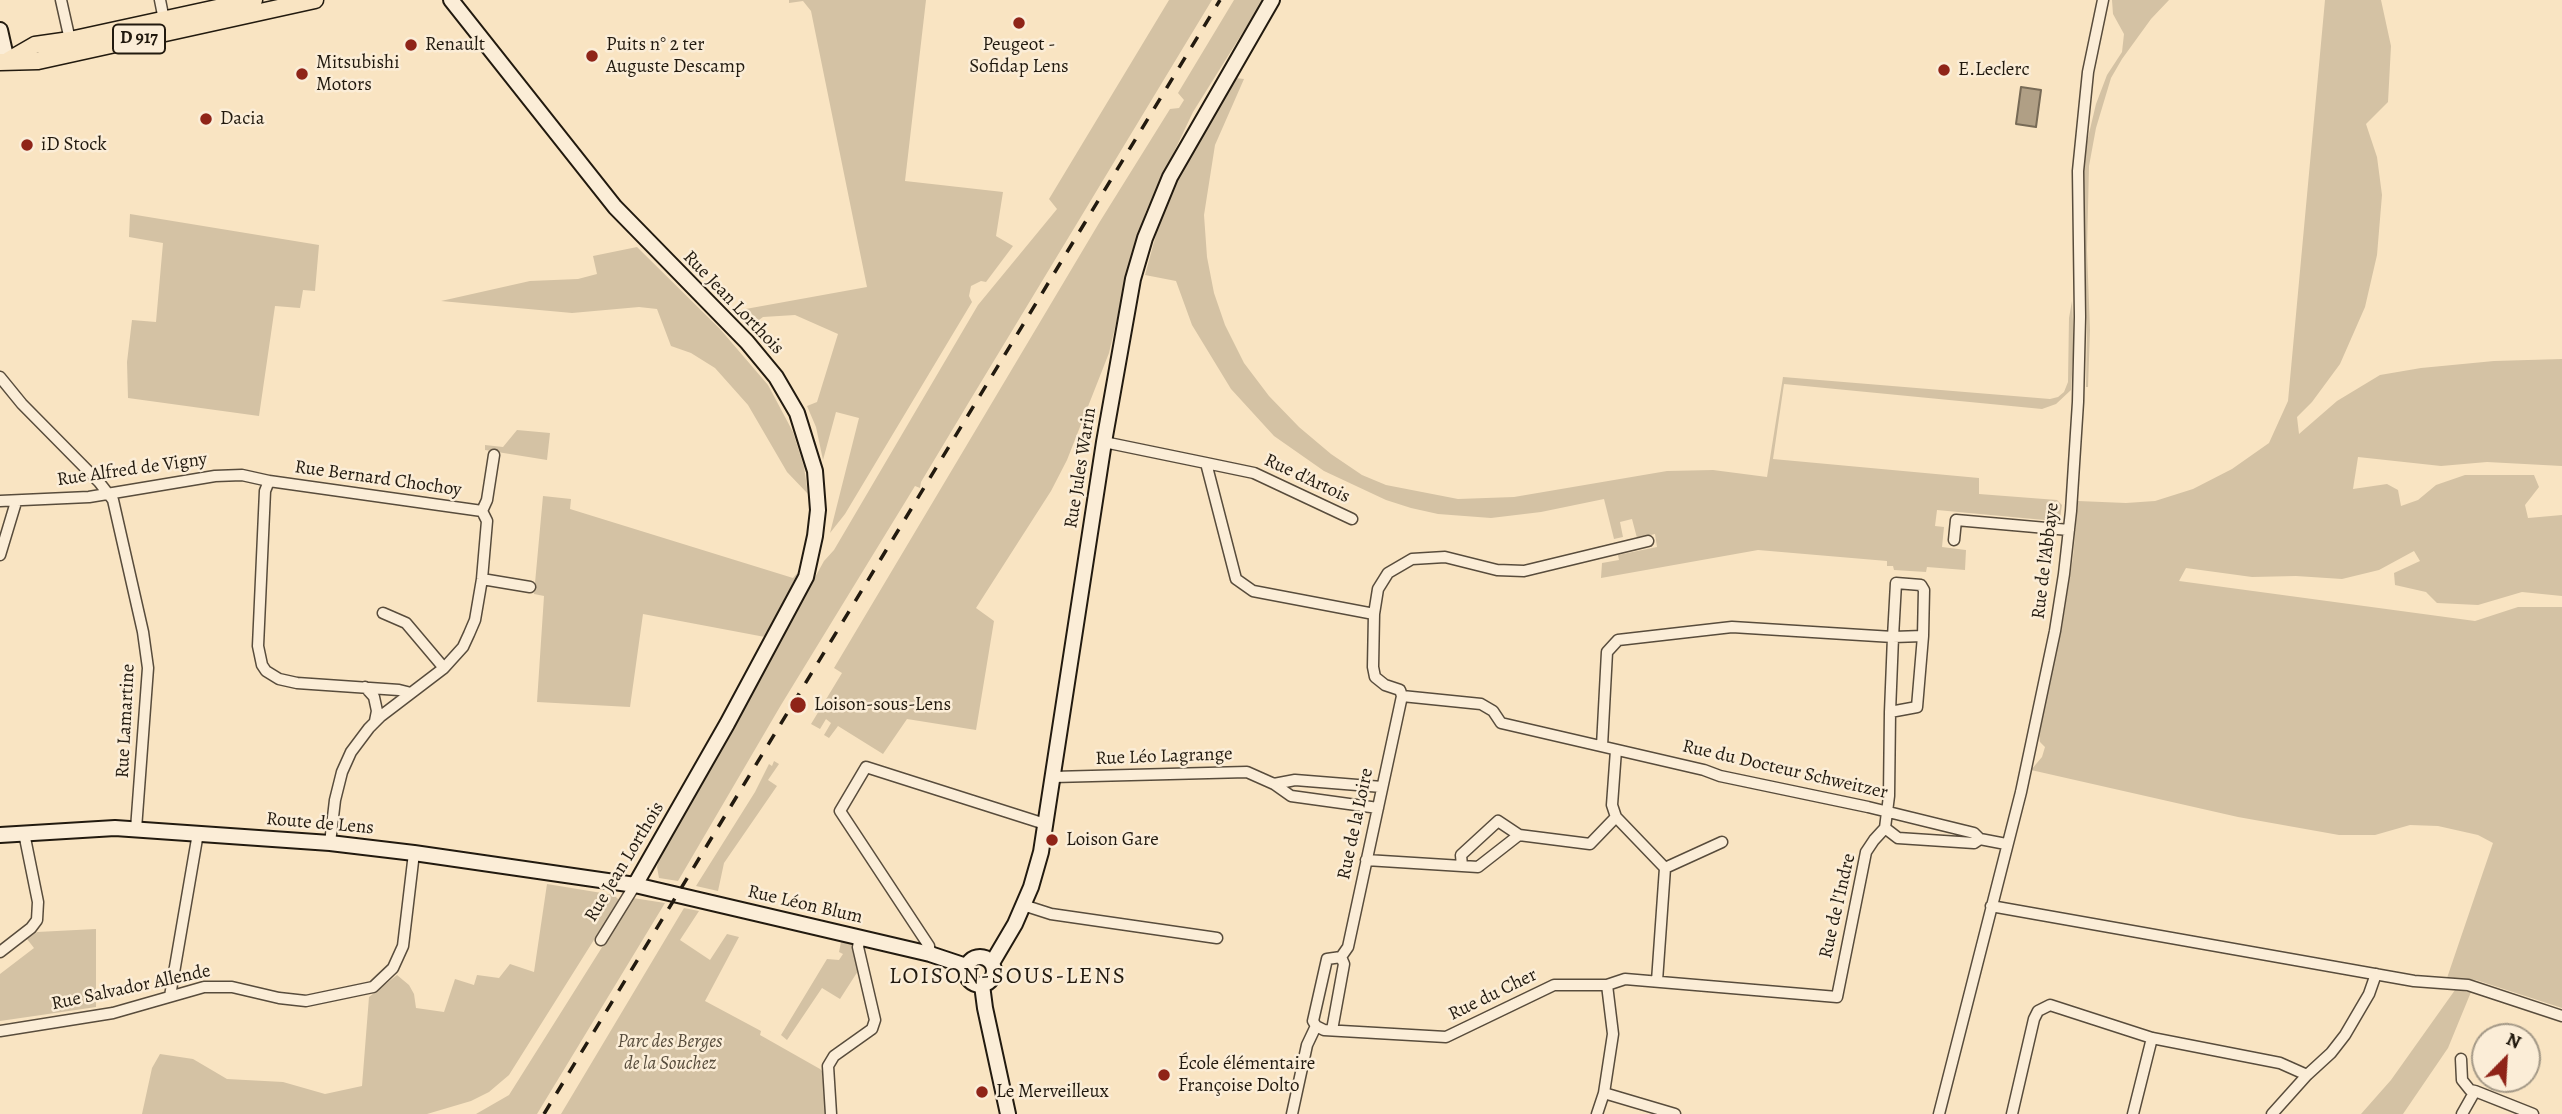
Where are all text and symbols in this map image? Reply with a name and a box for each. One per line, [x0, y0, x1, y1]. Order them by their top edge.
marker: Peugeot - Sofidap Lens [1011, 15, 1027, 31]
road number: D 917 [113, 24, 165, 54]
place label: Renault [425, 34, 485, 56]
place label: Puits n° 2 ter Auguste Descamp [606, 34, 745, 78]
place label: Peugeot - Sofidap Lens [969, 34, 1069, 78]
marker: Renault [403, 37, 419, 53]
marker: Puits n° 2 ter Auguste Descamp [584, 48, 600, 64]
place label: Mitsubishi Motors [316, 52, 400, 96]
place label: E.Leclerc [1958, 59, 2030, 81]
marker: E.Leclerc [1936, 62, 1952, 78]
marker: Mitsubishi Motors [294, 66, 310, 82]
place label: Dacia [220, 108, 264, 130]
marker: Dacia [198, 111, 214, 127]
place label: iD Stock [41, 134, 107, 156]
marker: iD Stock [19, 137, 35, 153]
street label: Rue Jean Lorthois [678, 246, 788, 360]
street label: Rue Jules Warin [1060, 406, 1102, 530]
street label: Rue Alfred de Vigny [55, 448, 209, 492]
street label: Rue d'Artois [1261, 449, 1353, 509]
street label: Rue Bernard Chochoy [293, 456, 463, 502]
street label: Rue de l'Abbaye [2028, 501, 2064, 621]
street label: Rue Lamartine [112, 663, 140, 779]
place label: Loison-sous-Lens [814, 694, 951, 716]
marker: Loison-sous-Lens [788, 695, 808, 715]
street label: Rue du Docteur Schweitzer [1680, 735, 1890, 805]
street label: Rue Léo Lagrange [1095, 743, 1233, 771]
street label: Rue de la Loire [1333, 766, 1379, 882]
street label: Rue Jean Lorthois [580, 798, 670, 926]
street label: Route de Lens [265, 808, 375, 840]
place label: Loison Gare [1066, 829, 1159, 851]
marker: Loison Gare [1044, 832, 1060, 848]
street label: Rue de l'Indre [1815, 851, 1861, 961]
street label: Rue Léon Blum [745, 881, 865, 929]
street label: Rue Salvador Allende [49, 960, 213, 1016]
district label: LOISON-SOUS-LENS [891, 963, 1125, 991]
street label: Rue du Cher [1445, 964, 1541, 1026]
north arrow [2471, 1023, 2541, 1093]
text: N [2502, 1026, 2525, 1055]
park label: Parc des Berges de la Souchez [617, 1031, 723, 1075]
place label: École élémentaire Françoise Dolto [1178, 1053, 1315, 1097]
marker: École élémentaire Françoise Dolto [1156, 1067, 1172, 1083]
place label: Le Merveilleux [996, 1081, 1109, 1103]
marker: Le Merveilleux [974, 1084, 990, 1100]

